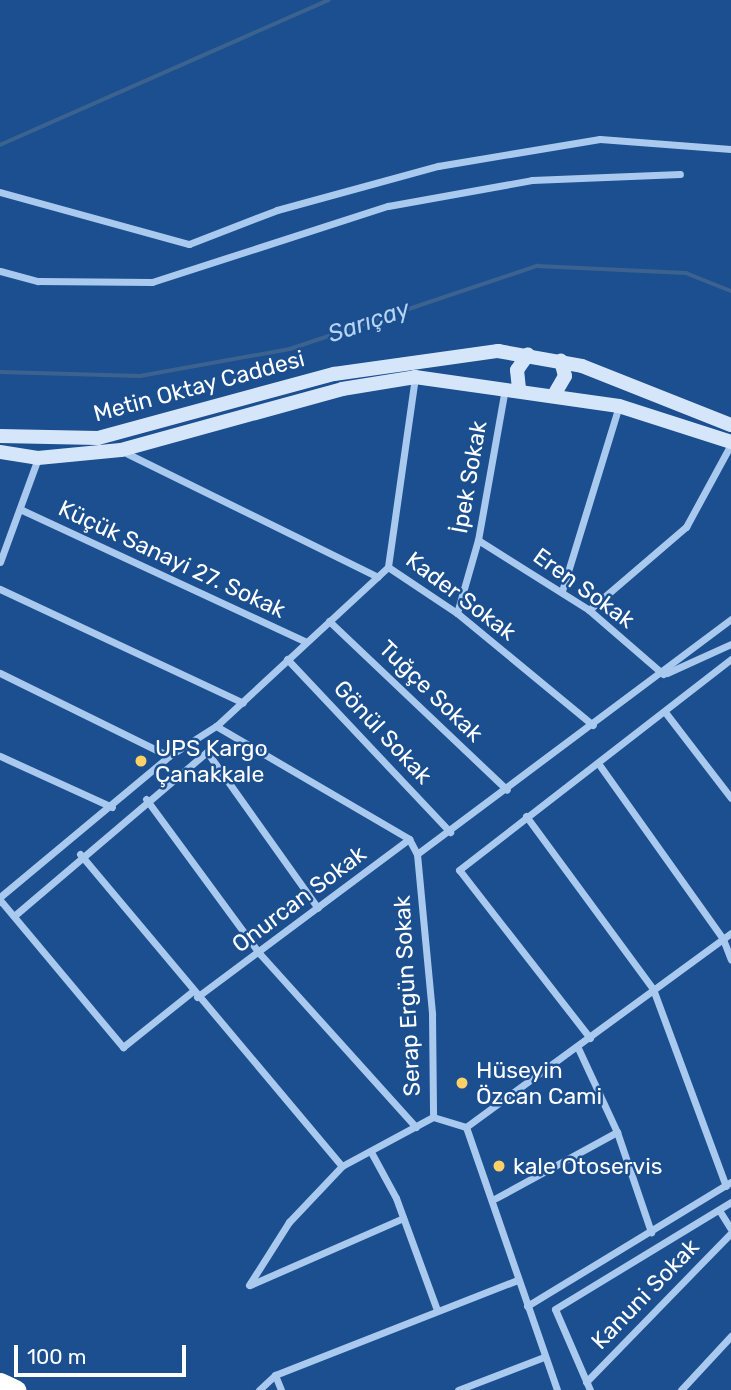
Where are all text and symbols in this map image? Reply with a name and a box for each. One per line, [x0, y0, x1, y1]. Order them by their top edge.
water label: Sarıçay [324, 295, 414, 349]
street label: Metin Oktay Caddesi [90, 344, 308, 428]
street label: İpek Sokak [446, 418, 492, 536]
street label: Küçük Sanayi 27. Sokak [54, 494, 290, 624]
street label: Eren Sokak [528, 542, 640, 634]
street label: Kader Sokak [400, 546, 522, 646]
street label: Tuğçe Sokak [373, 635, 489, 747]
street label: Gönül Sokak [328, 674, 438, 790]
place label: UPS Kargo Çanakkale [155, 734, 268, 788]
marker: UPS Kargo Çanakkale [133, 753, 149, 769]
street label: Onurcan Sokak [227, 840, 371, 958]
street label: Serap Ergün Sokak [388, 895, 426, 1097]
place label: Hüseyin Özcan Cami [476, 1056, 602, 1110]
marker: Hüseyin Özcan Cami [454, 1075, 470, 1091]
place label: kale Otoservis [513, 1152, 663, 1180]
marker: kale Otoservis [491, 1158, 507, 1174]
street label: Kanuni Sokak [585, 1233, 705, 1355]
scale bar [18, 1330, 189, 1374]
text: 100 m [27, 1344, 86, 1369]

